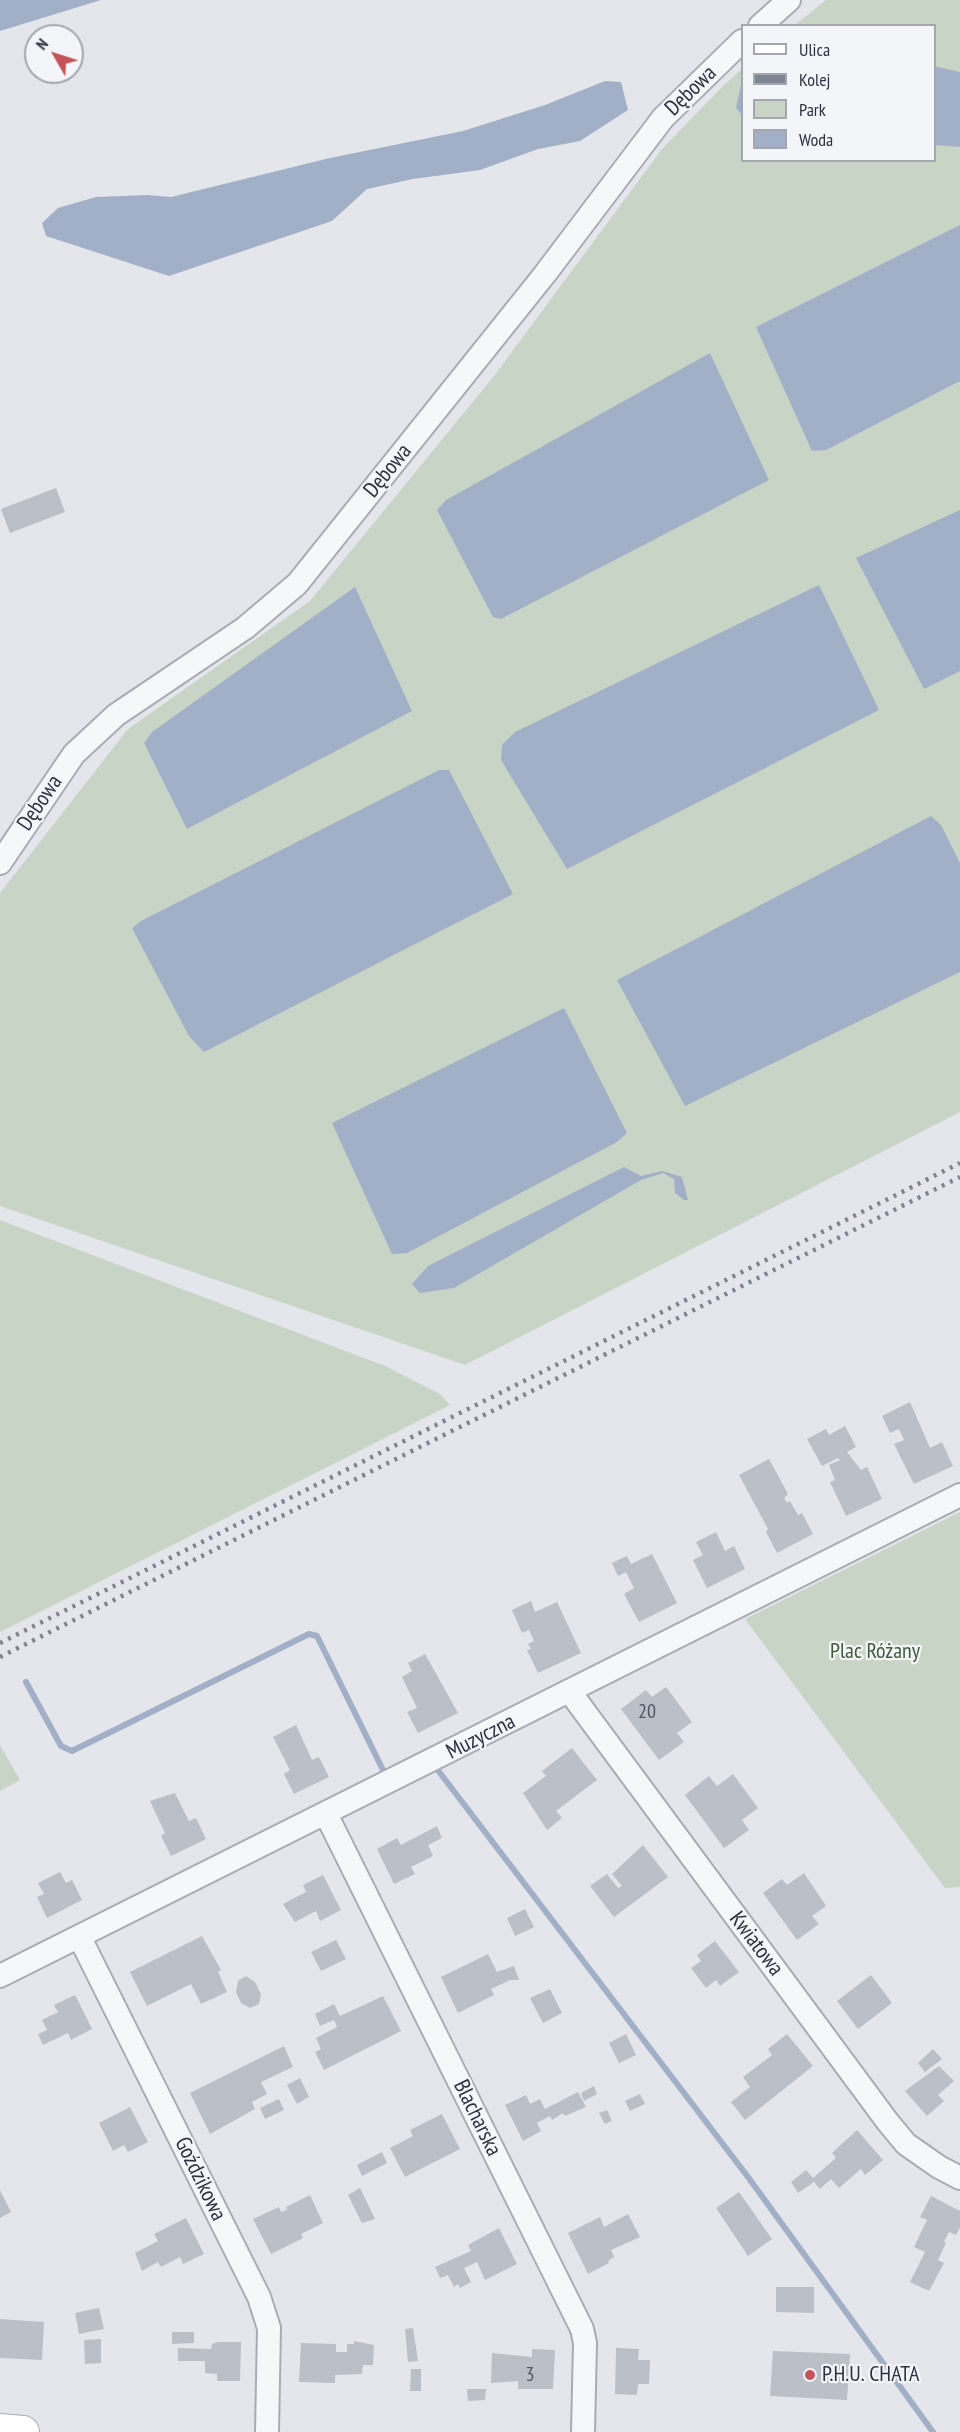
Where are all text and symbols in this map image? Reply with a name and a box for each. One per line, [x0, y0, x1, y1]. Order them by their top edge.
north arrow [24, 24, 84, 84]
legend [741, 24, 936, 162]
text: N [31, 34, 52, 54]
text: Ulica [799, 38, 830, 61]
street label: Dębowa [660, 60, 722, 122]
text: Kolej [799, 68, 830, 91]
text: Park [799, 98, 826, 121]
text: Woda [799, 128, 833, 151]
street label: Dębowa [358, 439, 418, 503]
street label: Dębowa [12, 770, 68, 836]
park label: Plac Różany [830, 1639, 920, 1665]
house number: 20 [638, 1700, 656, 1724]
street label: Muzyczna [442, 1709, 520, 1765]
street label: Kwiatowa [723, 1907, 789, 1981]
street label: Blacharska [447, 2076, 507, 2160]
street label: Goździkowa [168, 2133, 232, 2225]
place label: P.H.U. CHATA [822, 2362, 919, 2388]
house number: 3 [526, 2363, 534, 2387]
marker: P.H.U. CHATA [803, 2368, 817, 2382]

